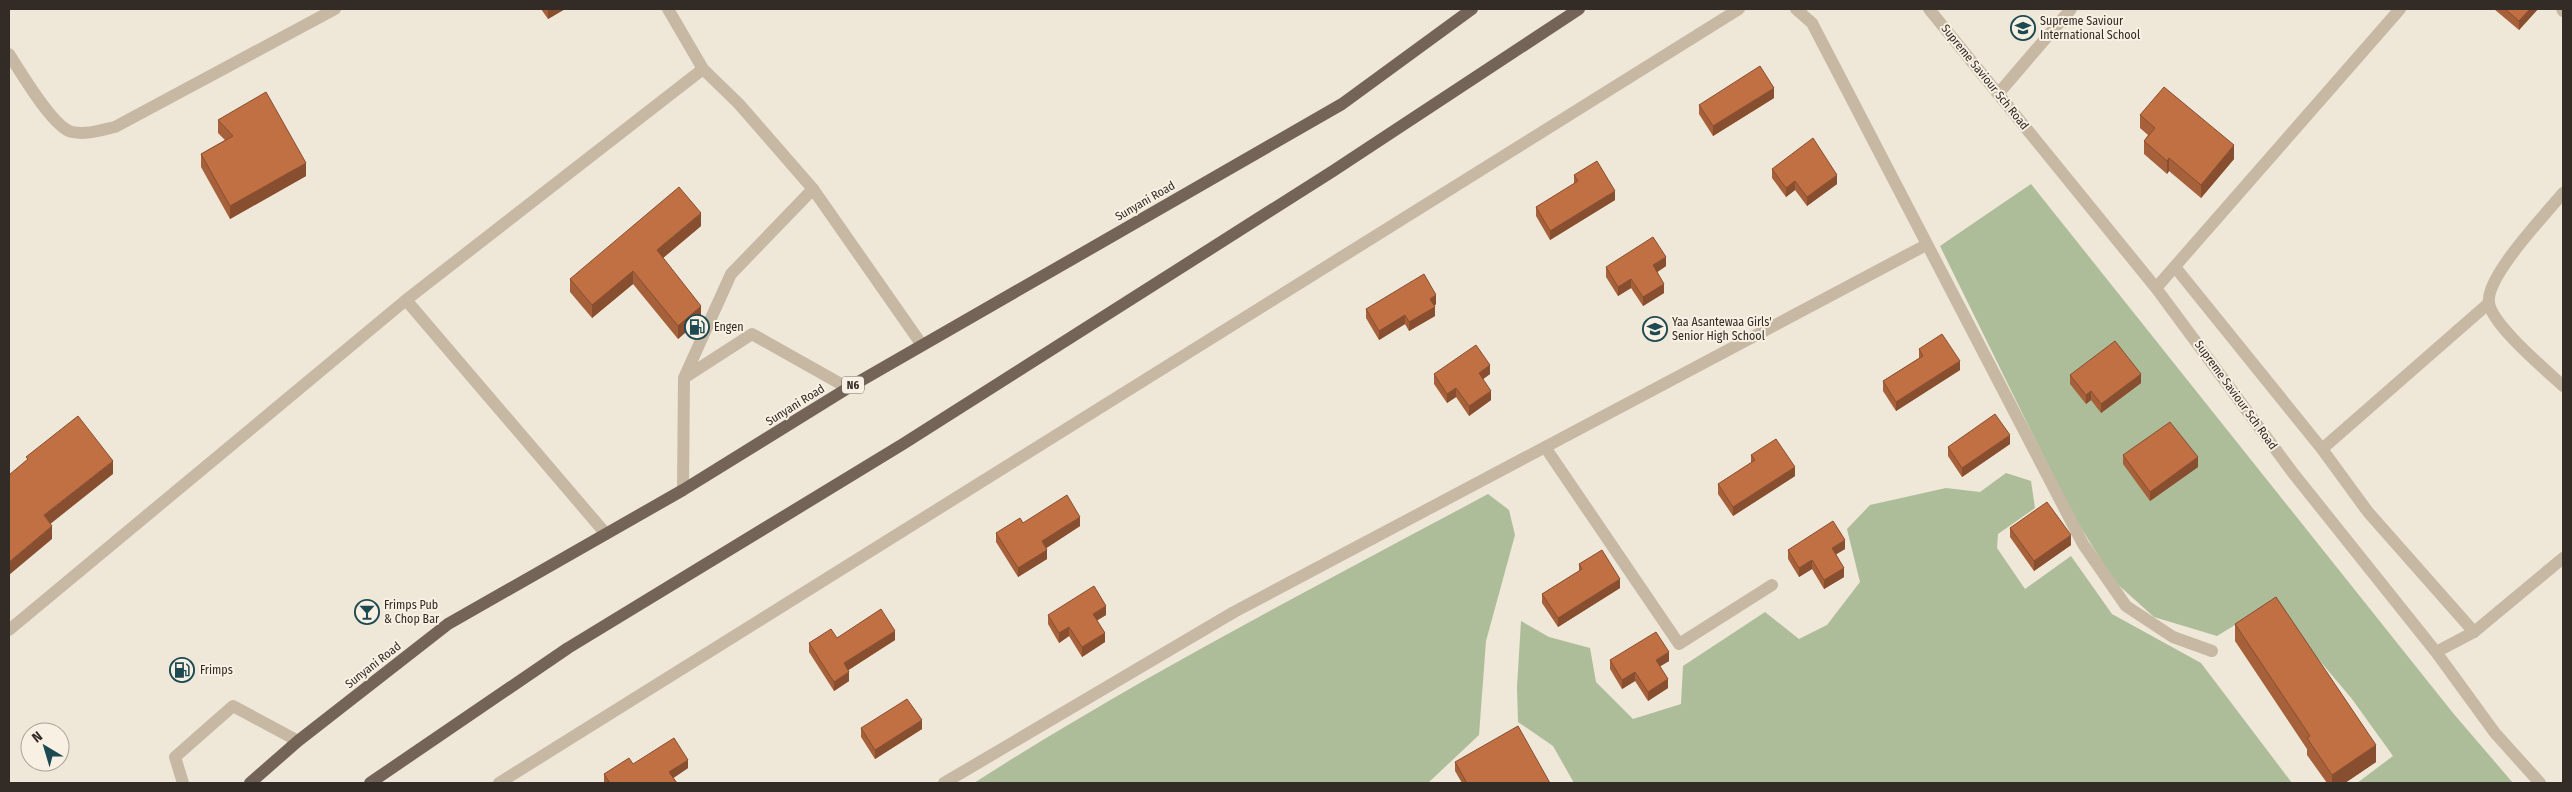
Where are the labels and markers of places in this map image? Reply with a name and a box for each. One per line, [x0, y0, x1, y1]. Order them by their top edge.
place label: Supreme Saviour International School [2040, 14, 2140, 42]
school or university icon: Supreme Saviour International School [2010, 15, 2036, 41]
fuel station icon: Engen [684, 314, 710, 340]
place label: Yaa Asantewaa Girls' Senior High School [1672, 315, 1772, 343]
school or university icon: Yaa Asantewaa Girls' Senior High School [1642, 316, 1668, 342]
place label: Engen [714, 320, 744, 334]
place label: Frimps Pub & Chop Bar [384, 598, 440, 626]
bar icon: Frimps Pub & Chop Bar [354, 599, 380, 625]
fuel station icon: Frimps [169, 657, 195, 683]
place label: Frimps [200, 663, 233, 677]

